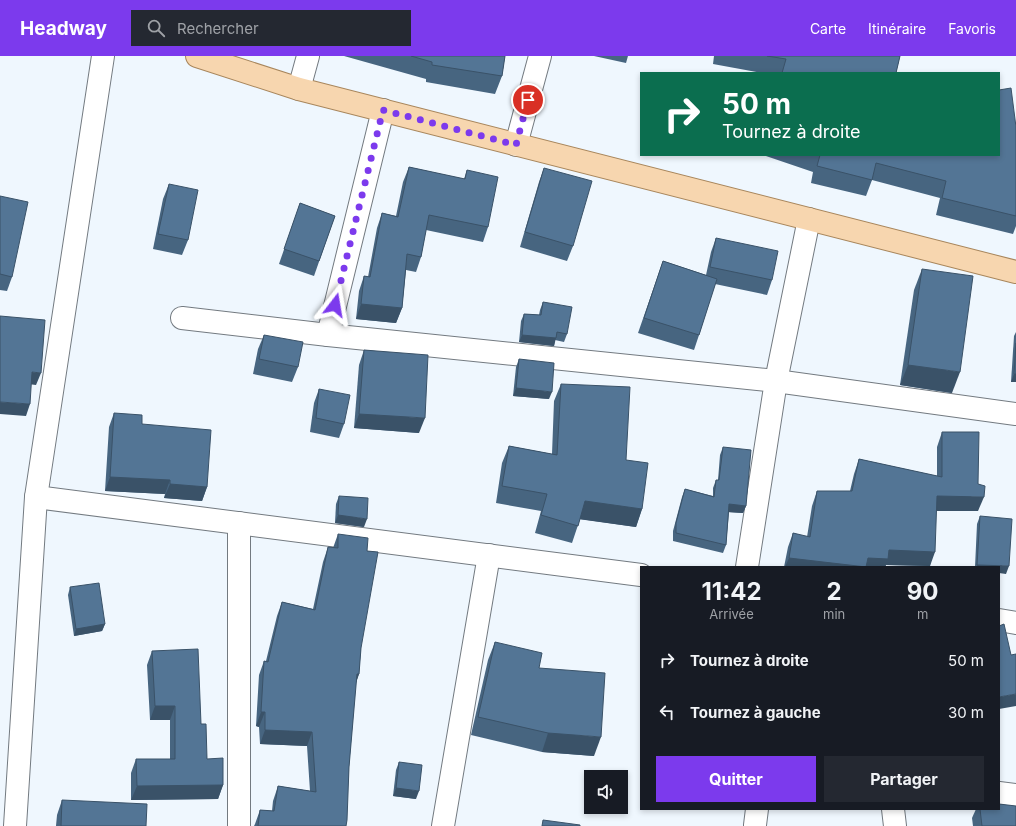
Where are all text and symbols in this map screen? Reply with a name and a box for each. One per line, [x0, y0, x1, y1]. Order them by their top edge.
search box [131, 10, 411, 46]
text: Headway [20, 17, 107, 40]
icon: search [145, 17, 167, 39]
text: Rechercher [177, 19, 259, 38]
text: Carte [810, 20, 846, 37]
text: Itinéraire [868, 20, 926, 37]
text: Favoris [948, 20, 996, 37]
pin [511, 83, 545, 117]
text: 50 m [722, 87, 791, 121]
icon: right [656, 88, 708, 140]
icon: arrive [517, 89, 539, 111]
text: Tournez à droite [722, 121, 861, 142]
position arrow [314, 284, 356, 326]
text: 11:42 [701, 577, 762, 606]
text: 2 [827, 577, 842, 606]
text: 90 [907, 577, 939, 606]
text: Arrivée [709, 606, 754, 622]
text: min [823, 606, 845, 622]
text: m [917, 606, 928, 622]
icon: right [656, 649, 678, 671]
text: Tournez à droite [690, 651, 809, 670]
text: 50 m [948, 651, 984, 670]
icon: left [656, 701, 678, 723]
text: Tournez à gauche [690, 703, 821, 722]
text: 30 m [948, 703, 984, 722]
button: Quitter [656, 756, 816, 802]
button: Partager [824, 756, 984, 802]
map controls [584, 770, 628, 814]
button: sound [584, 770, 628, 814]

